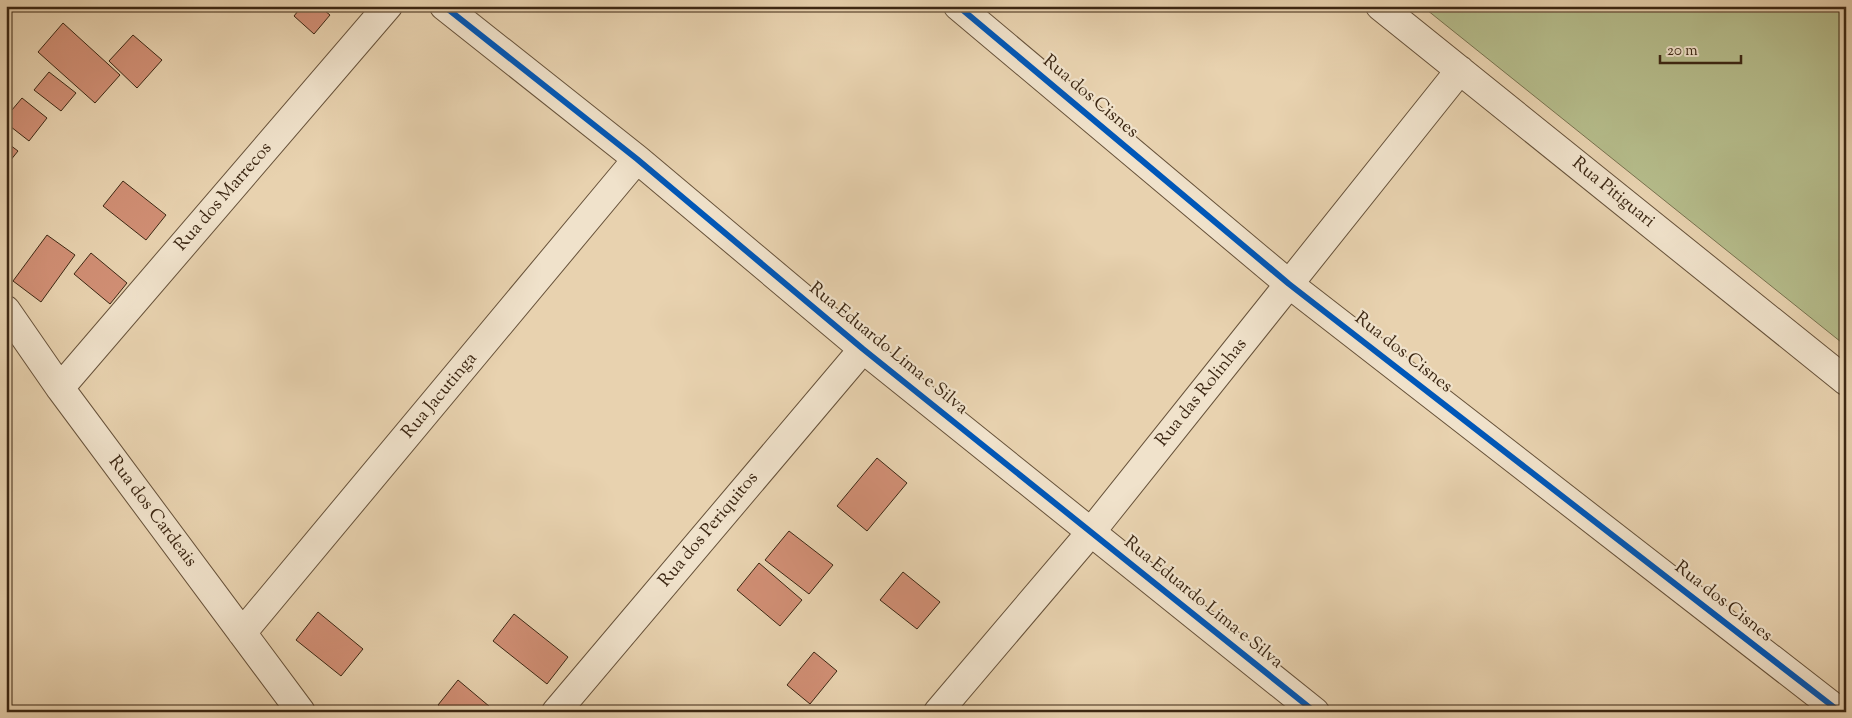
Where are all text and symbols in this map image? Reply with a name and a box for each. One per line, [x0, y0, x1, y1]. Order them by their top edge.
scale bar [1660, 32, 1741, 64]
text: 20 m [1667, 41, 1698, 62]
street label: Rua dos Cisnes [1036, 49, 1144, 145]
street label: Rua dos Marrecos [169, 137, 279, 257]
street label: Rua Pitiguari [1566, 151, 1660, 235]
street label: Rua Eduardo Lima e Silva [803, 277, 973, 421]
street label: Rua dos Cisnes [1348, 306, 1458, 400]
street label: Rua das Rolinhas [1150, 333, 1254, 453]
street label: Rua Jacutinga [396, 347, 484, 445]
street label: Rua dos Cardeais [101, 451, 203, 573]
street label: Rua dos Periquitos [653, 467, 765, 593]
street label: Rua Eduardo Lima e Silva [1118, 531, 1288, 675]
street label: Rua dos Cisnes [1668, 555, 1778, 649]

